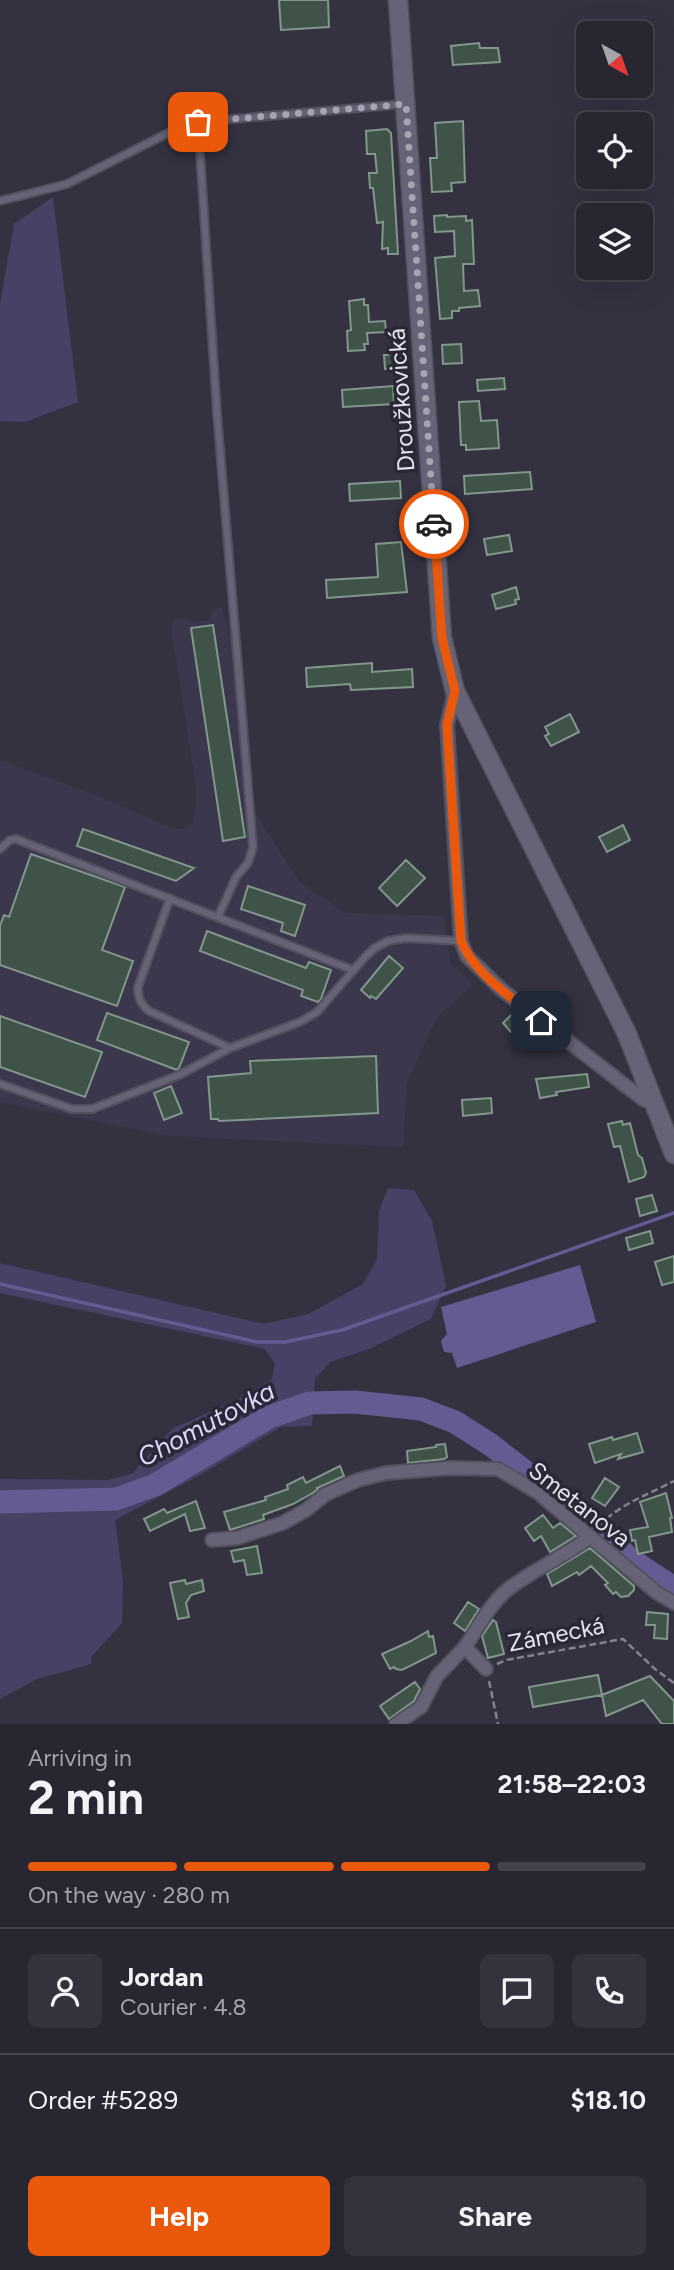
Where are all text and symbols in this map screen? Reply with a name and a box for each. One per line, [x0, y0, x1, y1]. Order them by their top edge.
north arrow [576, 21, 653, 98]
map controls [576, 21, 653, 280]
pin [168, 92, 228, 152]
icon: bag [179, 103, 217, 141]
button: locate [576, 112, 653, 189]
button: layers [576, 203, 653, 280]
street label: Droužkovická [382, 327, 420, 473]
courier [399, 489, 469, 559]
icon: car [415, 505, 453, 543]
pin [511, 991, 571, 1051]
icon: home [522, 1002, 560, 1040]
water label: Chomutovka [132, 1374, 280, 1474]
street label: Smetanova [523, 1455, 637, 1553]
street label: Zámecká [505, 1610, 607, 1658]
text: Arriving in [28, 1744, 132, 1772]
text: 21:58–22:03 [498, 1768, 646, 1800]
text: 2 min [28, 1770, 144, 1826]
text: On the way · 280 m [28, 1881, 230, 1909]
button: person [28, 1954, 102, 2028]
button: chat [480, 1954, 554, 2028]
button: phone [572, 1954, 646, 2028]
text: Jordan [120, 1961, 203, 1993]
text: Courier · 4.8 [120, 1993, 247, 2021]
text: Order #5289 [28, 2084, 178, 2116]
text: $18.10 [570, 2084, 646, 2116]
button: Help [28, 2176, 330, 2256]
button: Share [344, 2176, 646, 2256]

